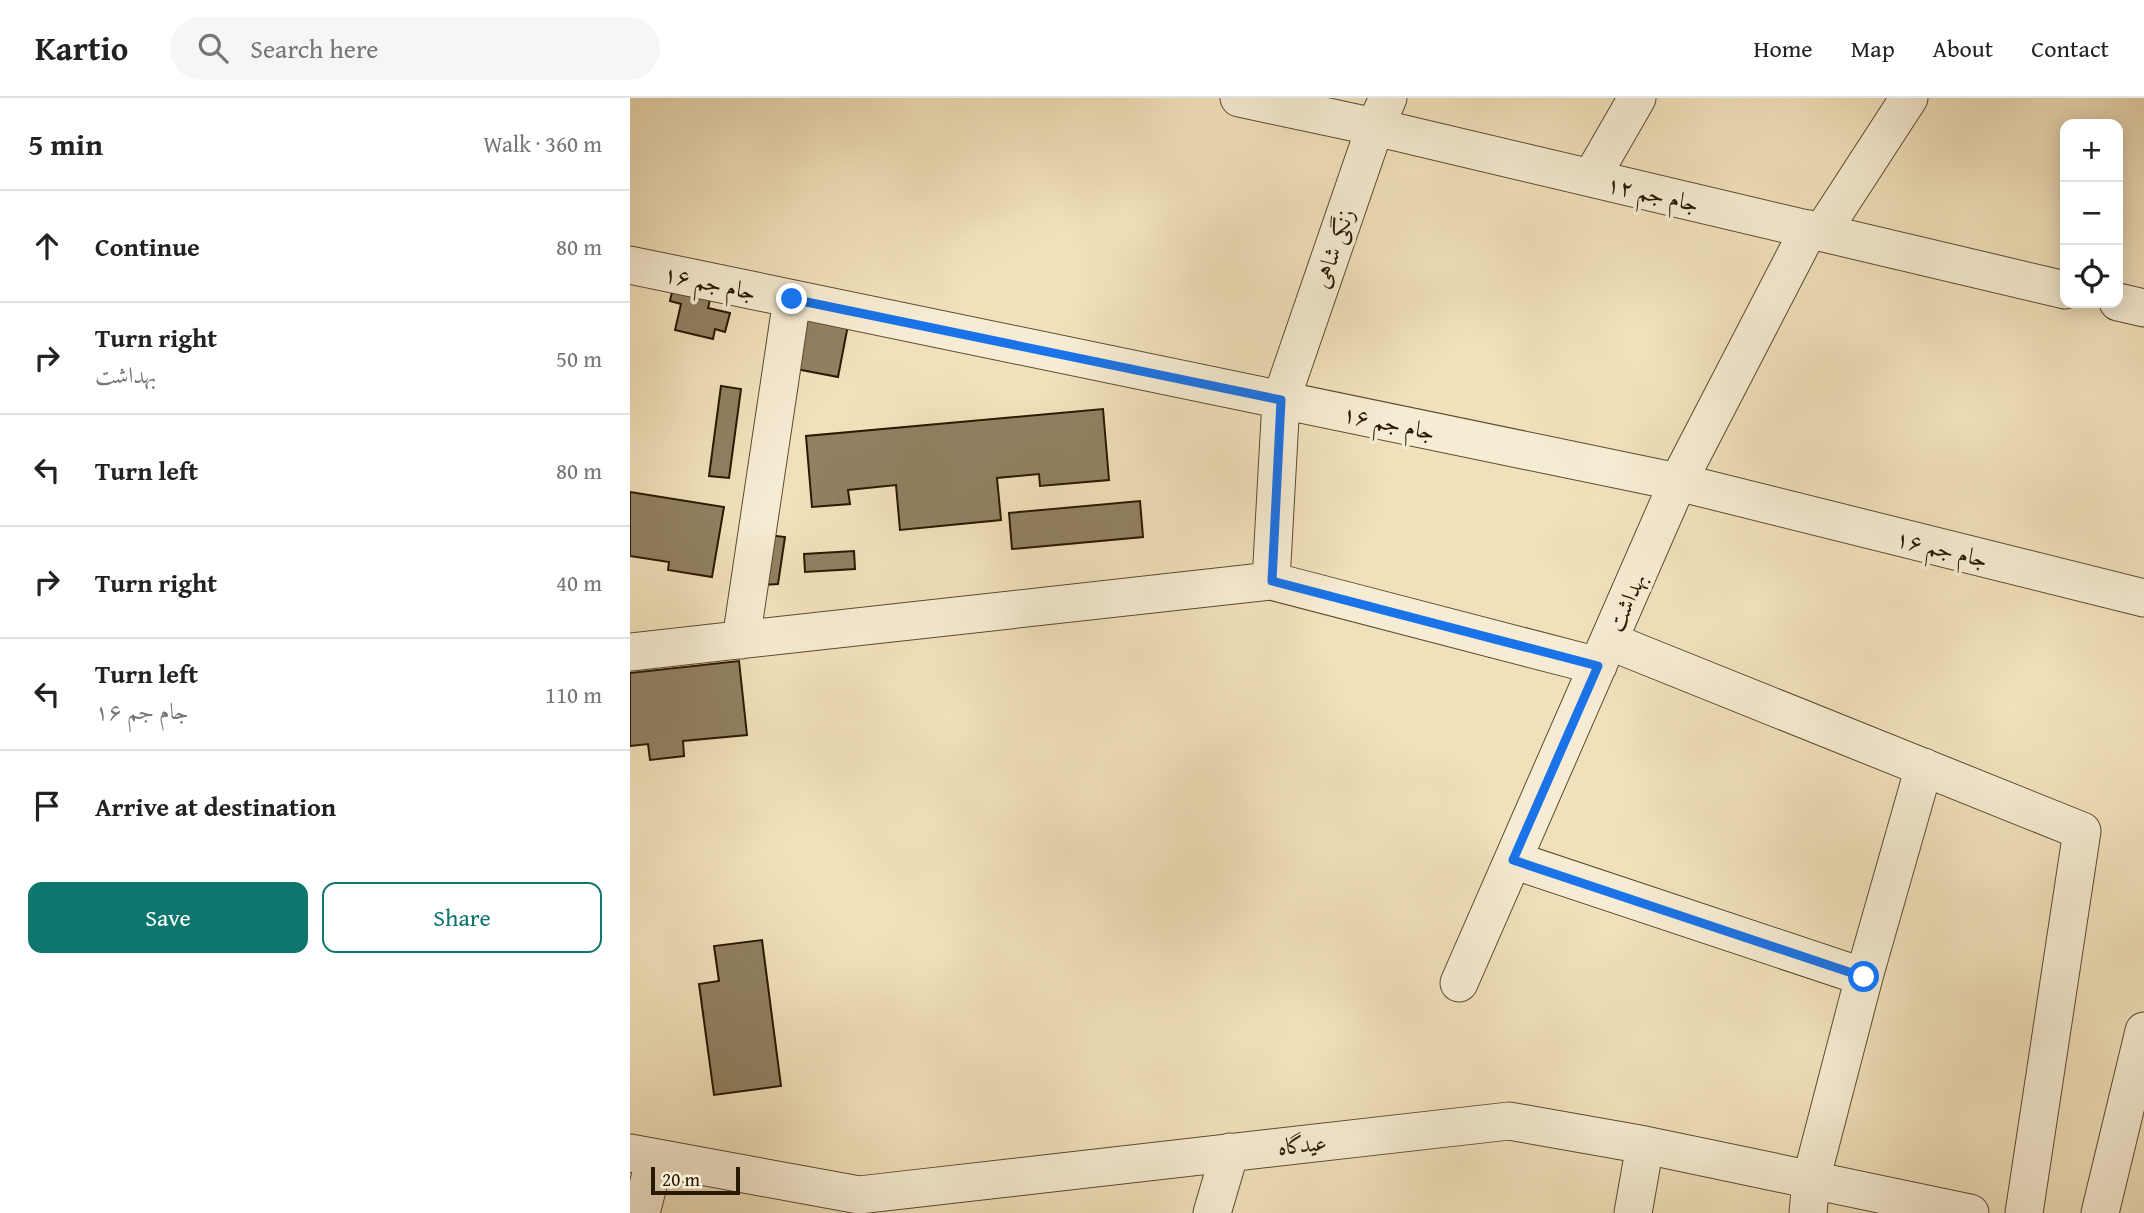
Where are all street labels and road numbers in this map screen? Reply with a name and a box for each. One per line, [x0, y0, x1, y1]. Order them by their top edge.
street label: جام جم ۱۲ [1602, 166, 1702, 225]
street label: زنگی شاهی [1304, 204, 1362, 292]
street label: جام جم ۱۶ [659, 256, 759, 314]
street label: جام جم ۱۶ [1338, 396, 1438, 454]
street label: جام جم ۱۶ [1891, 521, 1991, 581]
street label: بهداشت [1598, 567, 1654, 637]
street label: عیدگاه [1276, 1125, 1328, 1163]

